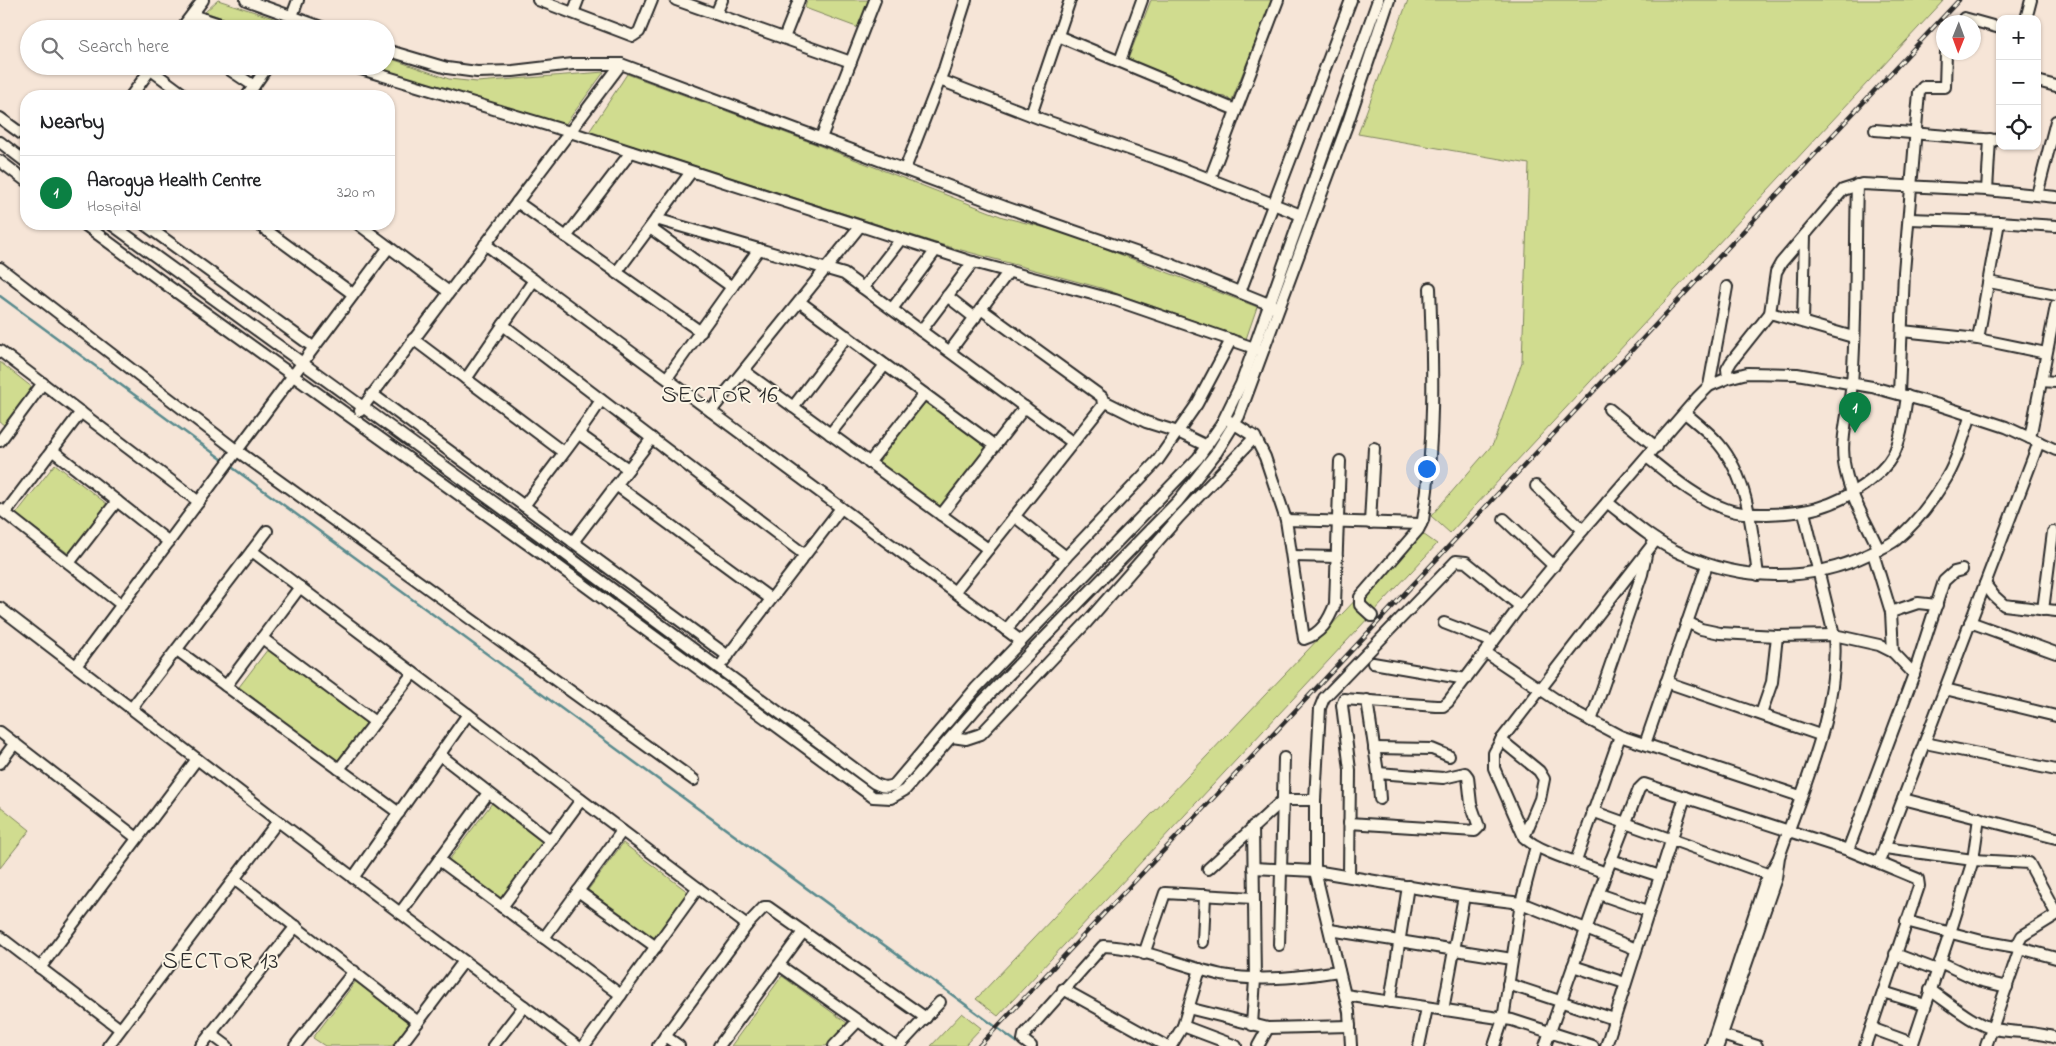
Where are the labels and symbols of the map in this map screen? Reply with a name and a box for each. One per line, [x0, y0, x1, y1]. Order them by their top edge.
north arrow [1936, 15, 1981, 60]
district label: SECTOR 16 [661, 379, 779, 414]
pin: 1 [1839, 392, 1871, 433]
your location [1414, 456, 1440, 482]
district label: SECTOR 13 [162, 945, 280, 980]

